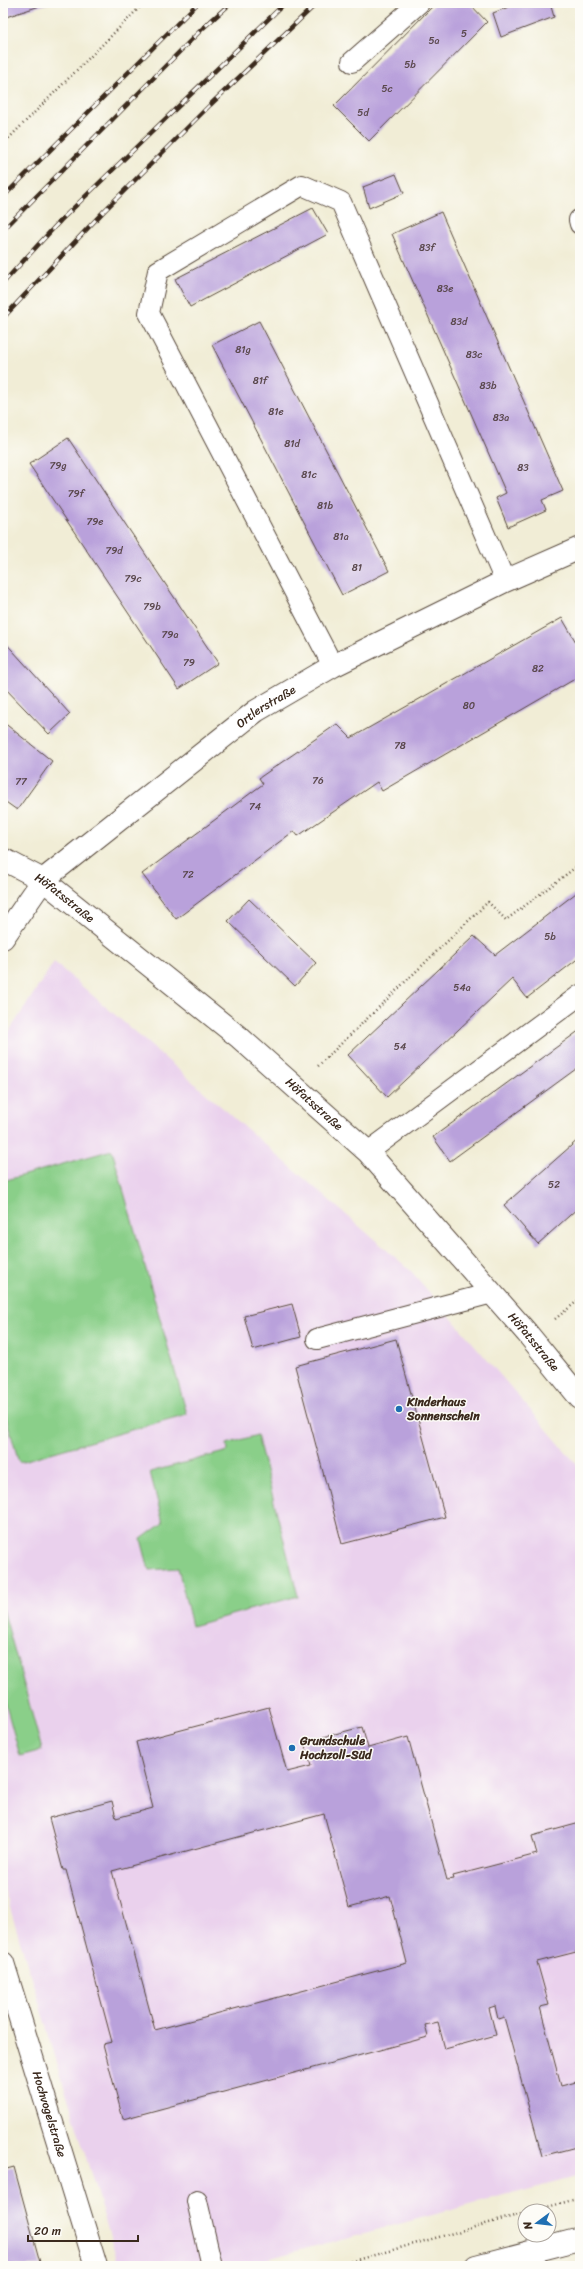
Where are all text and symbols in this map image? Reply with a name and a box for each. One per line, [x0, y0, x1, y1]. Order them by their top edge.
house number: 5 [461, 25, 467, 43]
house number: 5a [428, 32, 440, 50]
house number: 5b [404, 56, 416, 74]
house number: 5c [381, 80, 393, 98]
house number: 5d [357, 104, 369, 122]
house number: 83f [419, 239, 437, 257]
house number: 83e [437, 280, 453, 298]
house number: 83d [451, 313, 468, 331]
house number: 81g [235, 341, 251, 359]
house number: 83c [466, 346, 482, 364]
house number: 81f [253, 372, 269, 390]
house number: 83b [479, 377, 497, 395]
house number: 81e [268, 403, 284, 421]
house number: 83a [493, 409, 509, 427]
house number: 81d [284, 435, 301, 453]
house number: 79g [50, 457, 66, 475]
house number: 83 [517, 459, 529, 477]
house number: 81c [301, 466, 317, 484]
house number: 79f [68, 485, 86, 503]
house number: 81b [317, 497, 333, 515]
house number: 79e [87, 513, 104, 531]
house number: 81a [333, 528, 349, 546]
house number: 79d [105, 542, 123, 560]
house number: 81 [352, 559, 362, 577]
house number: 79c [125, 570, 141, 588]
house number: 79b [143, 598, 161, 616]
house number: 79a [162, 626, 178, 644]
house number: 79 [183, 654, 195, 672]
house number: 82 [532, 660, 544, 678]
street label: Ortlerstraße [231, 679, 300, 734]
house number: 80 [463, 697, 475, 715]
house number: 78 [394, 737, 406, 755]
house number: 76 [312, 772, 324, 790]
house number: 77 [15, 773, 28, 791]
house number: 74 [249, 798, 261, 816]
street label: Höfatsstraße [31, 866, 100, 929]
house number: 72 [182, 866, 194, 884]
house number: 5b [544, 928, 556, 946]
house number: 54a [453, 979, 471, 997]
house number: 54 [394, 1038, 406, 1056]
street label: Höfatsstraße [280, 1072, 348, 1136]
house number: 52 [548, 1176, 560, 1194]
street label: Höfatsstraße [502, 1307, 565, 1376]
place label: Kinderhaus Sonnenschein [406, 1391, 480, 1427]
marker: Kinderhaus Sonnenschein [394, 1404, 404, 1414]
place label: Grundschule Hochzoll-Süd [299, 1730, 373, 1766]
marker: Grundschule Hochzoll-Süd [287, 1743, 297, 1753]
street label: Hochvogelstraße [26, 2068, 73, 2160]
north arrow [517, 2203, 557, 2243]
scale bar [28, 2217, 138, 2243]
text: N [518, 2219, 538, 2233]
text: 20 m [34, 2220, 61, 2242]

